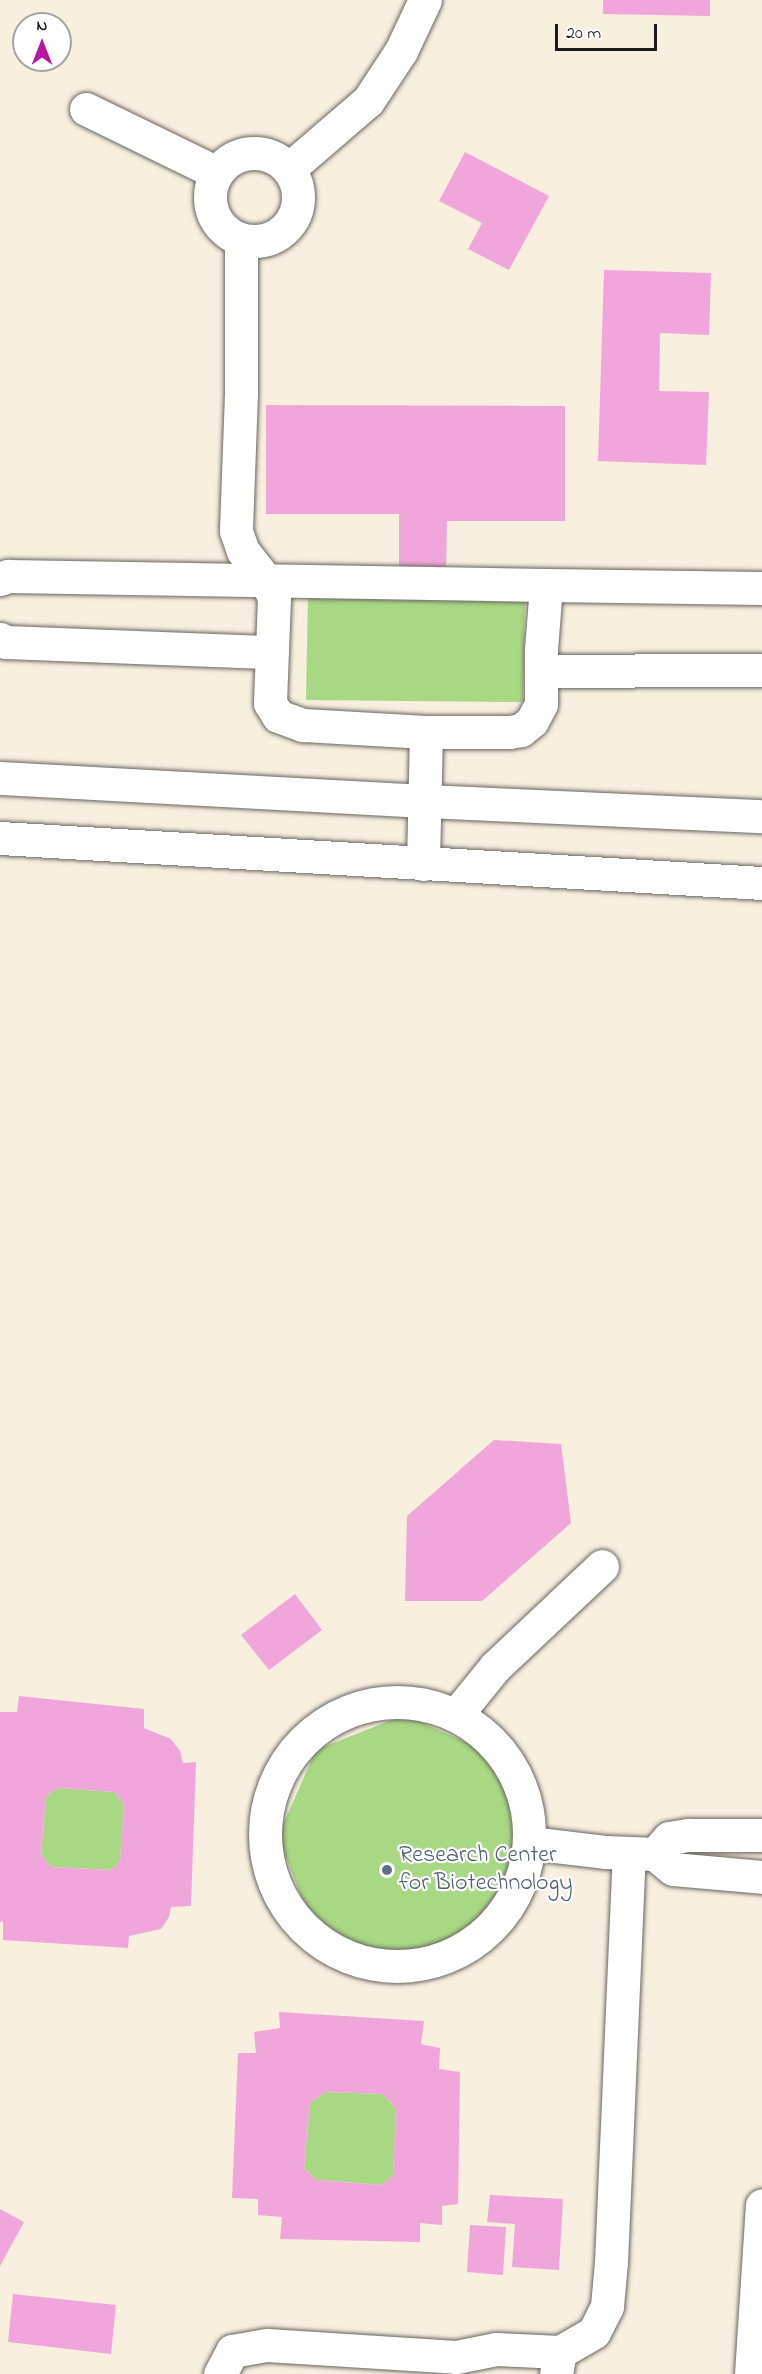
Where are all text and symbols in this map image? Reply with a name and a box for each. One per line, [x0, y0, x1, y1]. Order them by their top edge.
north arrow [12, 12, 72, 72]
scale bar [558, 12, 660, 50]
text: N [37, 14, 47, 38]
text: 20 m [566, 21, 601, 47]
place label: Research Center for Biotechnology [399, 1842, 573, 1898]
marker: Research Center for Biotechnology [380, 1863, 394, 1877]

